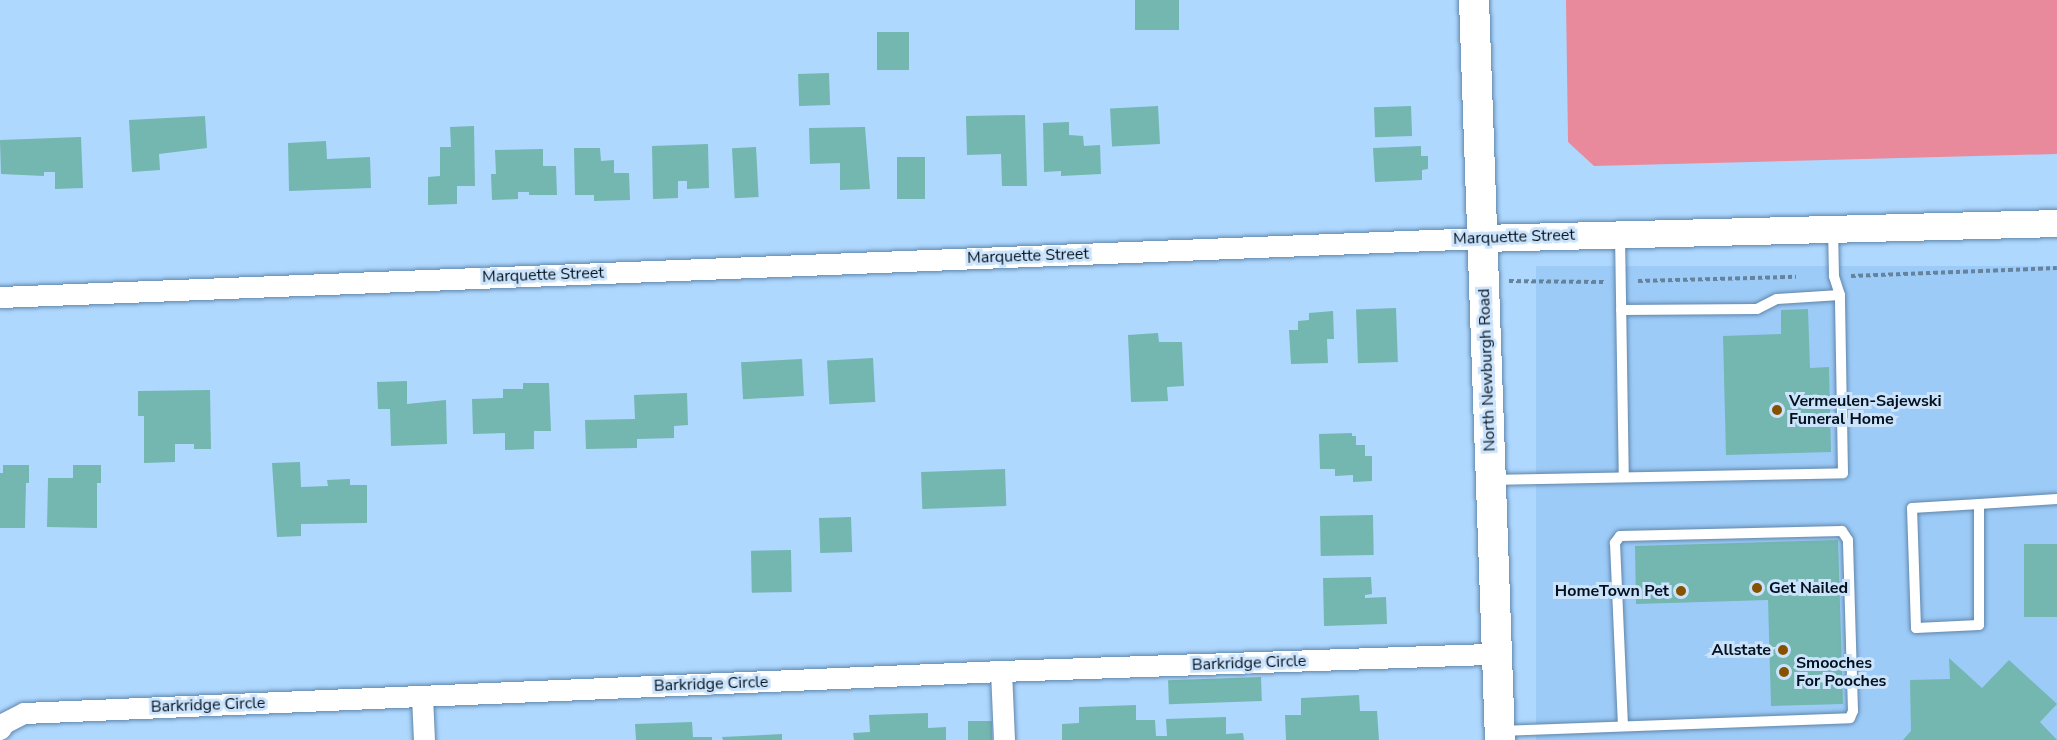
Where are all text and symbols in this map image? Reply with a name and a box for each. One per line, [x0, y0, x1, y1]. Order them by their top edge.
street label: Marquette Street [1453, 225, 1575, 249]
street label: Marquette Street [967, 244, 1089, 268]
street label: Marquette Street [482, 263, 604, 287]
street label: North Newburgh Road [1475, 288, 1499, 452]
place label: Vermeulen-Sajewski Funeral Home [1789, 391, 1941, 429]
marker: Vermeulen-Sajewski Funeral Home [1770, 403, 1784, 417]
place label: Get Nailed [1769, 578, 1848, 598]
place label: HomeTown Pet [1555, 581, 1669, 601]
marker: Get Nailed [1750, 581, 1764, 595]
marker: HomeTown Pet [1674, 584, 1688, 598]
place label: Allstate [1712, 640, 1771, 660]
marker: Allstate [1776, 643, 1790, 657]
street label: Barkridge Circle [1191, 651, 1307, 675]
place label: Smooches For Pooches [1796, 653, 1886, 691]
marker: Smooches For Pooches [1777, 665, 1791, 679]
street label: Barkridge Circle [653, 672, 769, 696]
street label: Barkridge Circle [150, 693, 266, 717]

